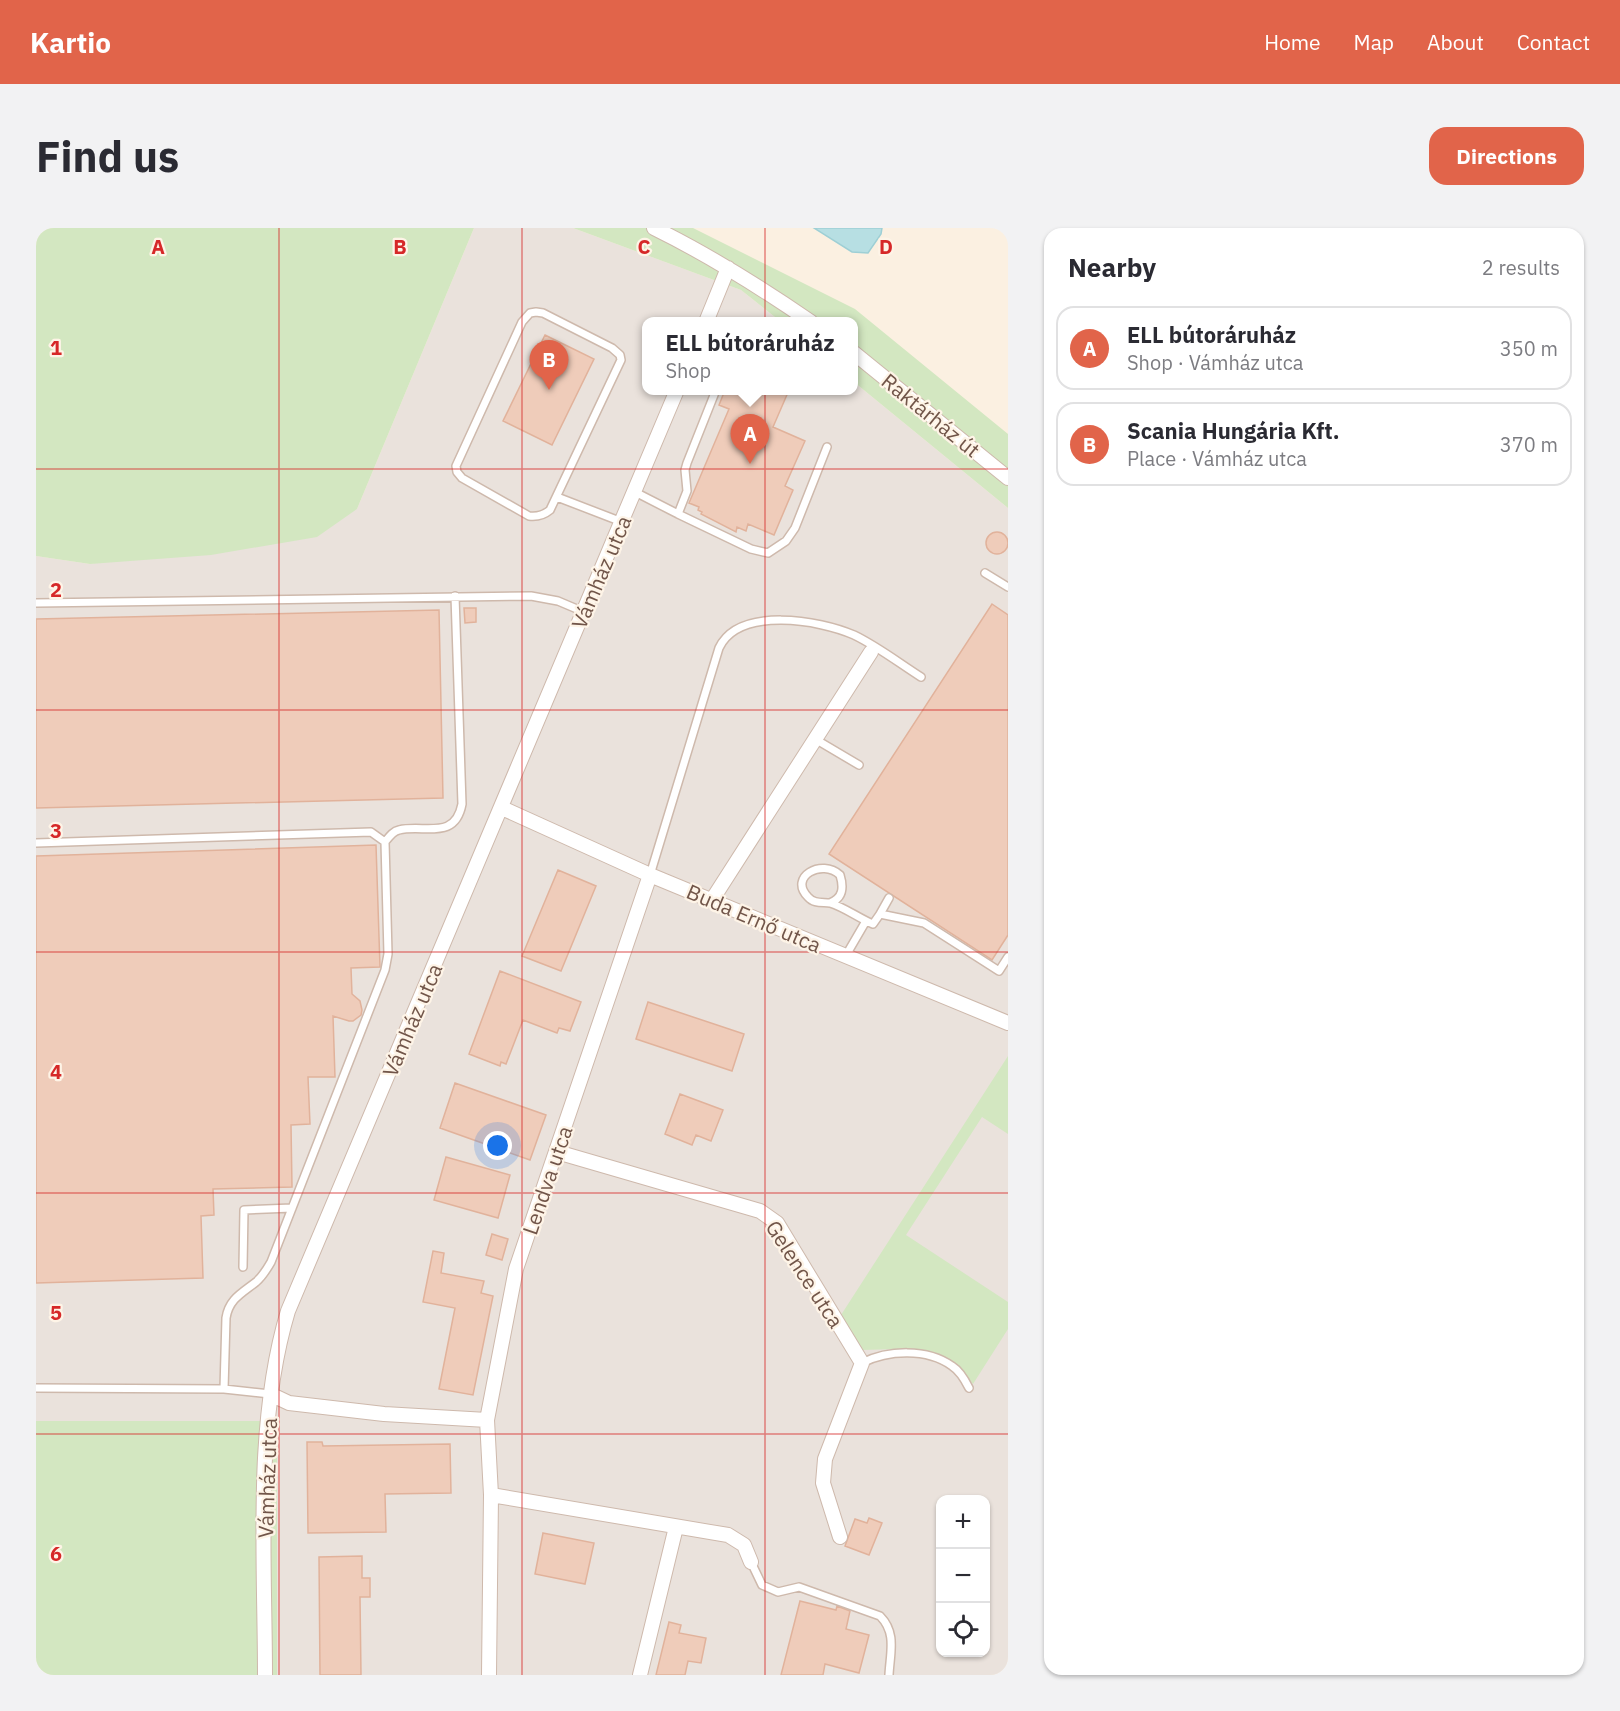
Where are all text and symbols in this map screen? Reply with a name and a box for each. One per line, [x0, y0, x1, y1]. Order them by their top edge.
text: Kartio [30, 24, 111, 61]
text: Home [1264, 28, 1321, 56]
text: Map [1354, 28, 1394, 56]
text: About [1427, 28, 1484, 56]
text: Contact [1517, 28, 1590, 56]
button: Directions [1429, 127, 1584, 185]
text: Find us [36, 129, 179, 184]
text: A [151, 233, 165, 260]
text: B [393, 233, 407, 260]
text: C [637, 233, 651, 260]
text: D [879, 233, 893, 260]
text: Nearby [1068, 250, 1156, 284]
text: 2 results [1482, 254, 1560, 281]
popup [642, 317, 858, 395]
text: ELL bútoráruház [1127, 320, 1296, 349]
text: ELL bútoráruház [665, 328, 835, 357]
text: 1 [50, 334, 62, 361]
text: A [1083, 335, 1096, 362]
text: 350 m [1500, 335, 1558, 362]
pin: B [530, 340, 568, 390]
text: Shop · Vámház utca [1127, 349, 1304, 376]
text: Shop [665, 357, 711, 384]
street label: Raktárház út [876, 367, 986, 463]
pin: A [730, 414, 770, 464]
text: Scania Hungária Kft. [1127, 416, 1339, 445]
text: B [1083, 431, 1096, 458]
text: 370 m [1500, 431, 1558, 458]
text: Place · Vámház utca [1127, 445, 1307, 472]
street label: Vámház utca [565, 511, 637, 633]
text: 2 [50, 576, 62, 603]
text: 3 [50, 817, 62, 844]
street label: Buda Ernő utca [682, 877, 826, 959]
street label: Vámház utca [376, 959, 448, 1081]
text: 4 [50, 1058, 62, 1085]
street label: Lendva utca [515, 1122, 579, 1238]
your location [483, 1131, 512, 1160]
street label: Gelence utca [760, 1215, 850, 1333]
text: 5 [50, 1299, 62, 1326]
street label: Vámház utca [251, 1417, 283, 1539]
map controls [936, 1495, 990, 1657]
button: + [936, 1495, 990, 1549]
text: 6 [50, 1540, 62, 1567]
button: − [936, 1549, 990, 1603]
button: locate [936, 1603, 990, 1657]

